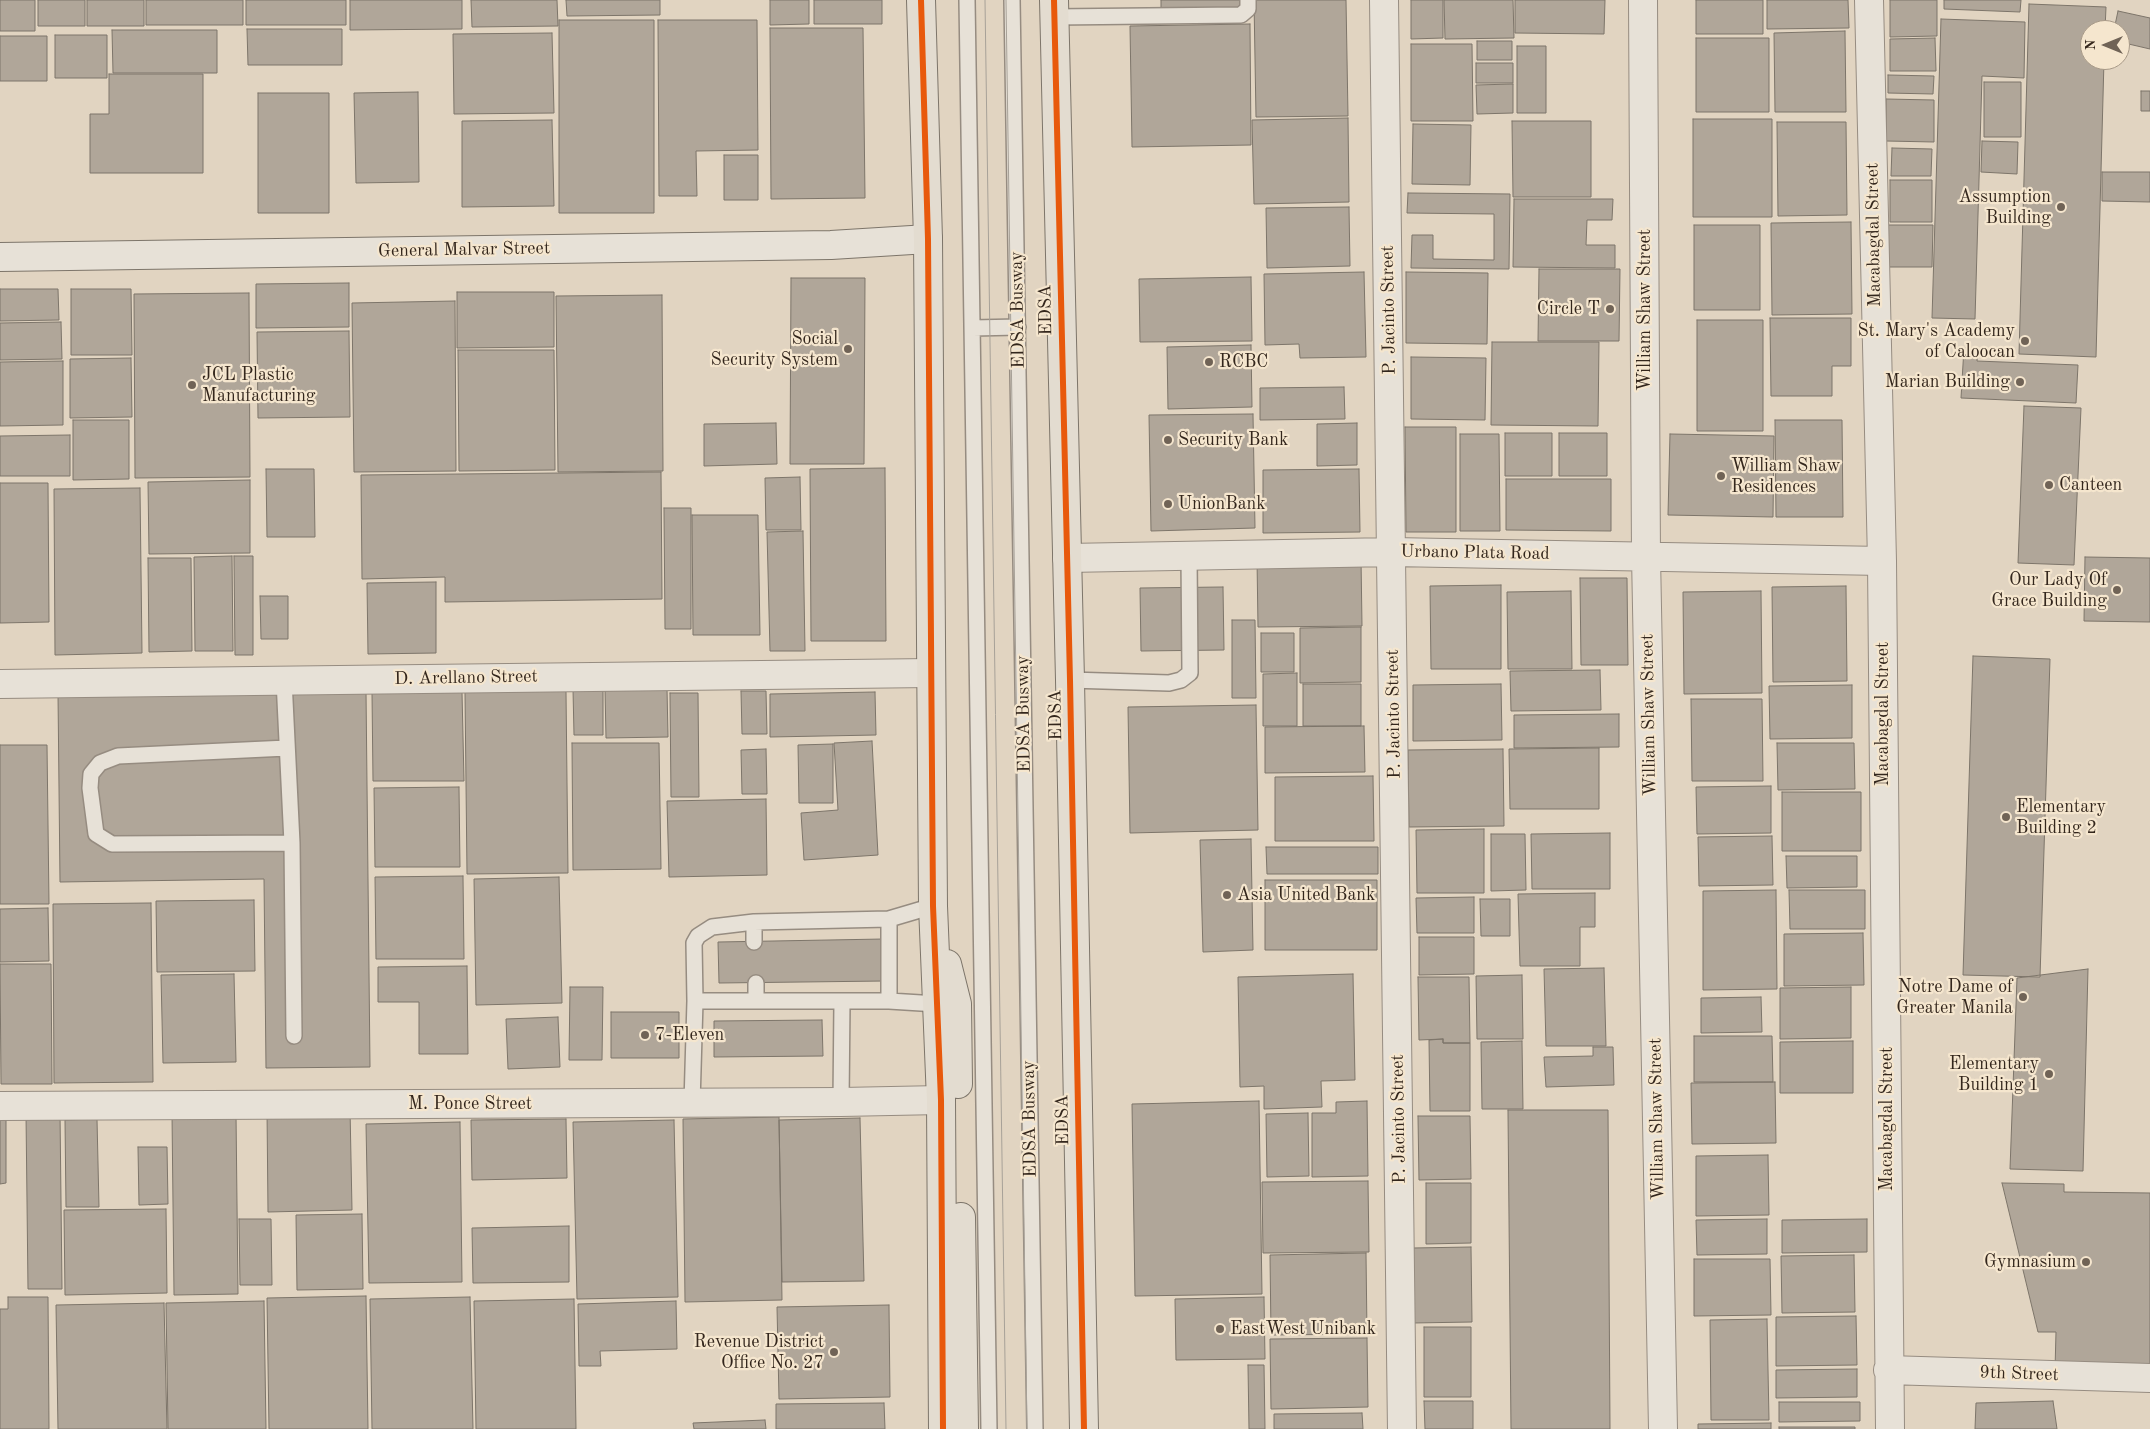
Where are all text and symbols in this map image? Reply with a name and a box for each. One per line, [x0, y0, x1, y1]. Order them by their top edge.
north arrow [2080, 20, 2130, 70]
text: N [2084, 40, 2098, 50]
street label: Macabagdal Street [1862, 163, 1886, 307]
place label: Assumption Building [1959, 186, 2051, 228]
marker: Assumption Building [2055, 201, 2067, 213]
street label: William Shaw Street [1634, 229, 1656, 391]
street label: General Malvar Street [378, 238, 550, 262]
street label: P. Jacinto Street [1377, 245, 1401, 375]
street label: EDSA Busway [1006, 251, 1030, 369]
street label: EDSA [1035, 284, 1057, 336]
place label: Circle T [1537, 298, 1600, 320]
marker: Circle T [1604, 303, 1616, 315]
place label: St. Mary's Academy of Caloocan [1857, 320, 2015, 362]
place label: Social Security System [711, 328, 838, 370]
marker: St. Mary's Academy of Caloocan [2019, 335, 2031, 347]
marker: Social Security System [842, 343, 854, 355]
place label: RCBC [1219, 351, 1268, 373]
marker: RCBC [1203, 356, 1215, 368]
place label: JCL Plastic Manufacturing [202, 364, 316, 406]
place label: Marian Building [1885, 371, 2010, 393]
marker: Marian Building [2014, 376, 2026, 388]
marker: JCL Plastic Manufacturing [186, 379, 198, 391]
place label: Security Bank [1178, 429, 1288, 451]
marker: Security Bank [1162, 434, 1174, 446]
place label: William Shaw Residences [1731, 455, 1840, 498]
marker: William Shaw Residences [1715, 470, 1727, 482]
place label: Canteen [2059, 474, 2122, 496]
marker: Canteen [2043, 479, 2055, 491]
place label: UnionBank [1178, 493, 1266, 515]
marker: UnionBank [1162, 498, 1174, 510]
street label: Urbano Plata Road [1400, 541, 1550, 565]
place label: Our Lady Of Grace Building [1991, 569, 2107, 612]
marker: Our Lady Of Grace Building [2111, 584, 2123, 596]
street label: William Shaw Street [1637, 634, 1661, 796]
street label: Macabagdal Street [1872, 642, 1894, 786]
street label: P. Jacinto Street [1382, 649, 1406, 779]
street label: EDSA Busway [1012, 655, 1036, 773]
street label: D. Arellano Street [394, 666, 538, 690]
street label: EDSA [1045, 689, 1067, 741]
place label: Elementary Building 2 [2016, 796, 2106, 839]
marker: Elementary Building 2 [2000, 811, 2012, 823]
place label: Asia United Bank [1237, 884, 1375, 906]
marker: Asia United Bank [1221, 889, 1233, 901]
place label: Notre Dame of Greater Manila [1896, 976, 2013, 1019]
marker: Notre Dame of Greater Manila [2017, 991, 2029, 1003]
place label: 7-Eleven [655, 1024, 724, 1046]
marker: 7-Eleven [639, 1029, 651, 1041]
street label: William Shaw Street [1645, 1038, 1669, 1200]
street label: Macabagdal Street [1876, 1047, 1898, 1191]
place label: Elementary Building 1 [1949, 1053, 2039, 1096]
street label: P. Jacinto Street [1387, 1054, 1411, 1184]
street label: EDSA Busway [1018, 1060, 1042, 1178]
marker: Elementary Building 1 [2043, 1068, 2055, 1080]
street label: M. Ponce Street [408, 1093, 532, 1115]
street label: EDSA [1052, 1094, 1074, 1146]
place label: Gymnasium [1984, 1251, 2076, 1273]
marker: Gymnasium [2080, 1256, 2092, 1268]
place label: EastWest Unibank [1230, 1318, 1376, 1340]
marker: EastWest Unibank [1214, 1323, 1226, 1335]
place label: Revenue District Office No. 27 [694, 1331, 824, 1374]
marker: Revenue District Office No. 27 [828, 1346, 840, 1358]
street label: 9th Street [1979, 1362, 2059, 1386]

